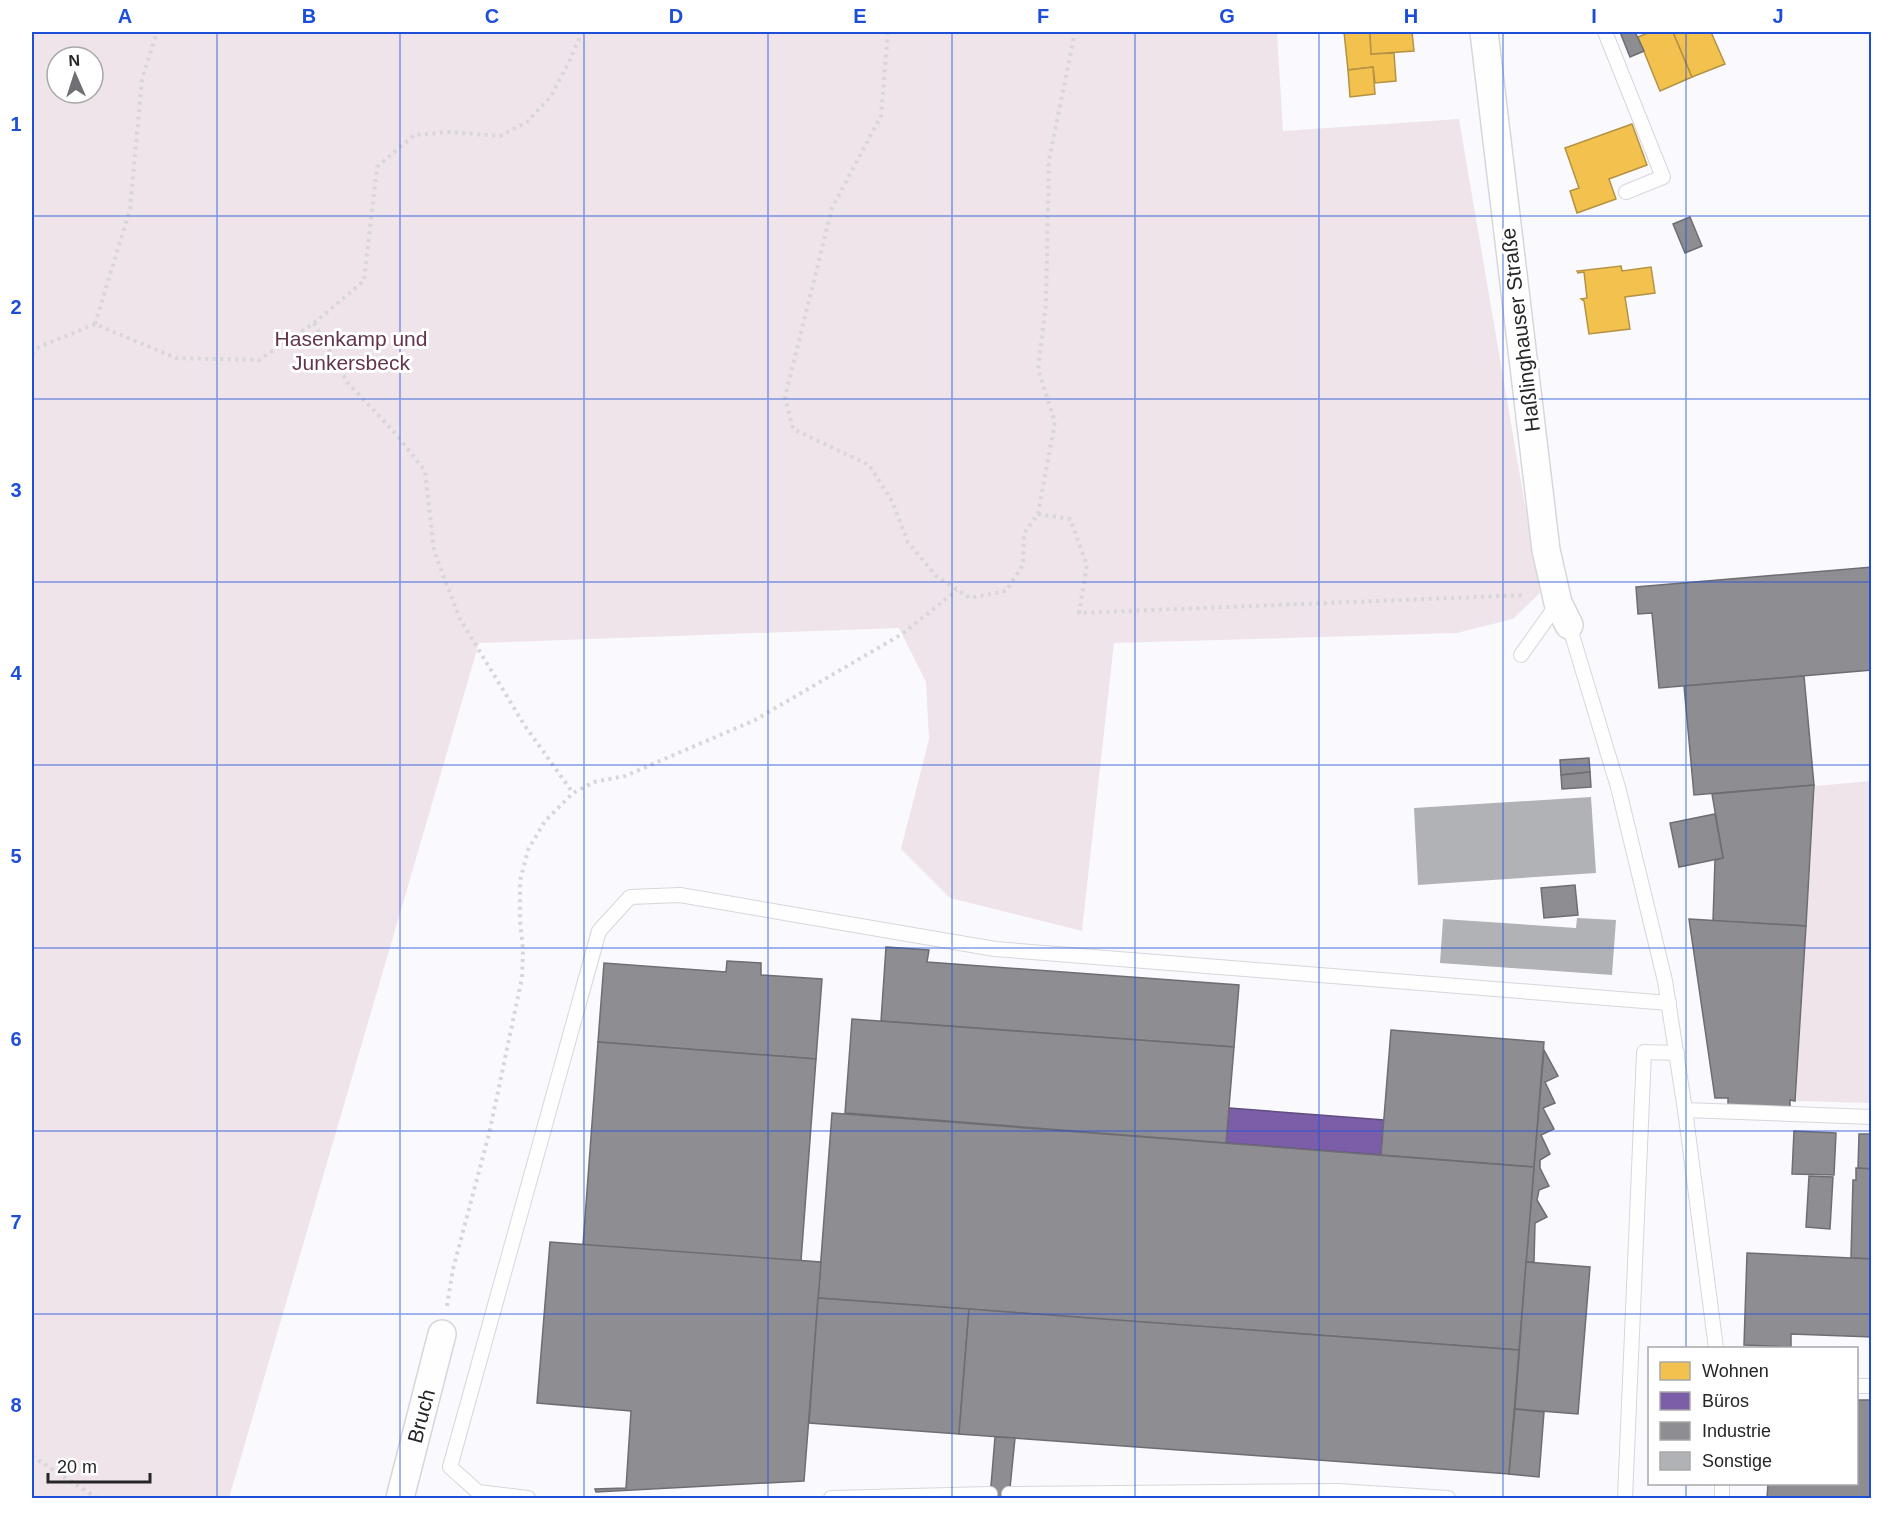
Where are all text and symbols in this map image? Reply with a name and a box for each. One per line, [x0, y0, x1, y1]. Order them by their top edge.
text: A [118, 5, 132, 27]
text: B [302, 5, 316, 27]
text: C [485, 5, 499, 27]
text: D [669, 5, 683, 27]
text: E [853, 5, 867, 27]
text: F [1037, 5, 1049, 27]
text: G [1219, 5, 1235, 27]
text: H [1404, 5, 1418, 27]
text: I [1591, 5, 1597, 27]
text: J [1772, 5, 1784, 27]
north arrow [45, 45, 105, 105]
text: N [68, 52, 80, 69]
text: 1 [10, 113, 22, 135]
street label: Haßlinghauser Straße [1496, 227, 1544, 433]
text: 2 [10, 296, 22, 318]
park label: Hasenkamp und Junkersbeck [275, 327, 427, 374]
text: 3 [10, 479, 22, 501]
text: 4 [10, 662, 22, 684]
text: 5 [10, 845, 22, 867]
text: 6 [10, 1028, 22, 1050]
text: 7 [10, 1211, 22, 1233]
legend [1648, 1347, 1858, 1485]
text: Wohnen [1702, 1361, 1769, 1381]
street label: Bruch [403, 1387, 439, 1445]
text: Büros [1702, 1391, 1749, 1411]
text: 8 [10, 1394, 22, 1416]
text: Industrie [1702, 1421, 1771, 1441]
scale bar [48, 1446, 150, 1484]
text: Sonstige [1702, 1451, 1772, 1471]
text: 20 m [57, 1457, 97, 1477]

